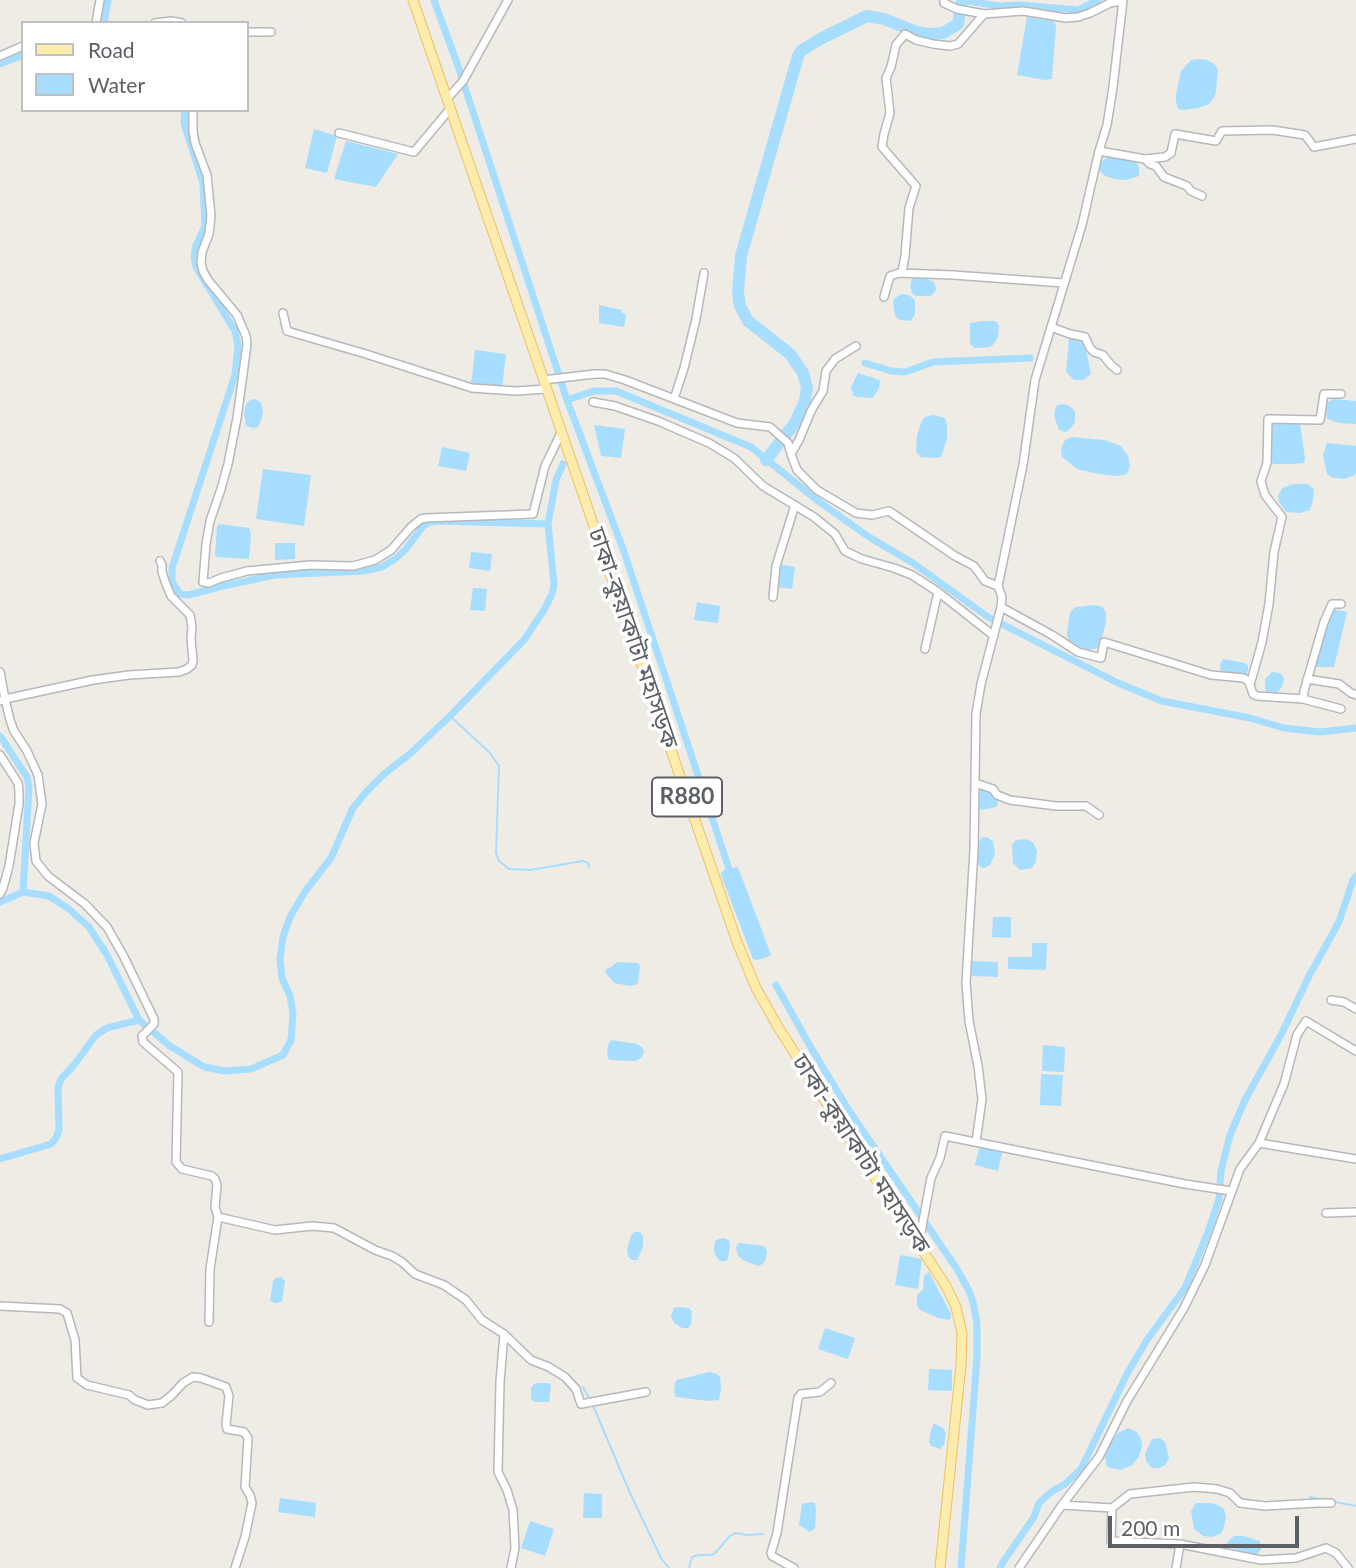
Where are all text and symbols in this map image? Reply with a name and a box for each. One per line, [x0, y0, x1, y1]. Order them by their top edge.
legend [21, 21, 248, 112]
text: Road [88, 37, 135, 62]
text: Water [88, 72, 145, 97]
street label: ঢাকা-কুয়াকাটা মহাসড়ক [582, 524, 684, 752]
road number: R880 [652, 778, 722, 817]
street label: ঢাকা-কুয়াকাটা মহাসড়ক [786, 1049, 936, 1259]
scale bar [1111, 1502, 1302, 1546]
text: 200 m [1121, 1515, 1180, 1540]

